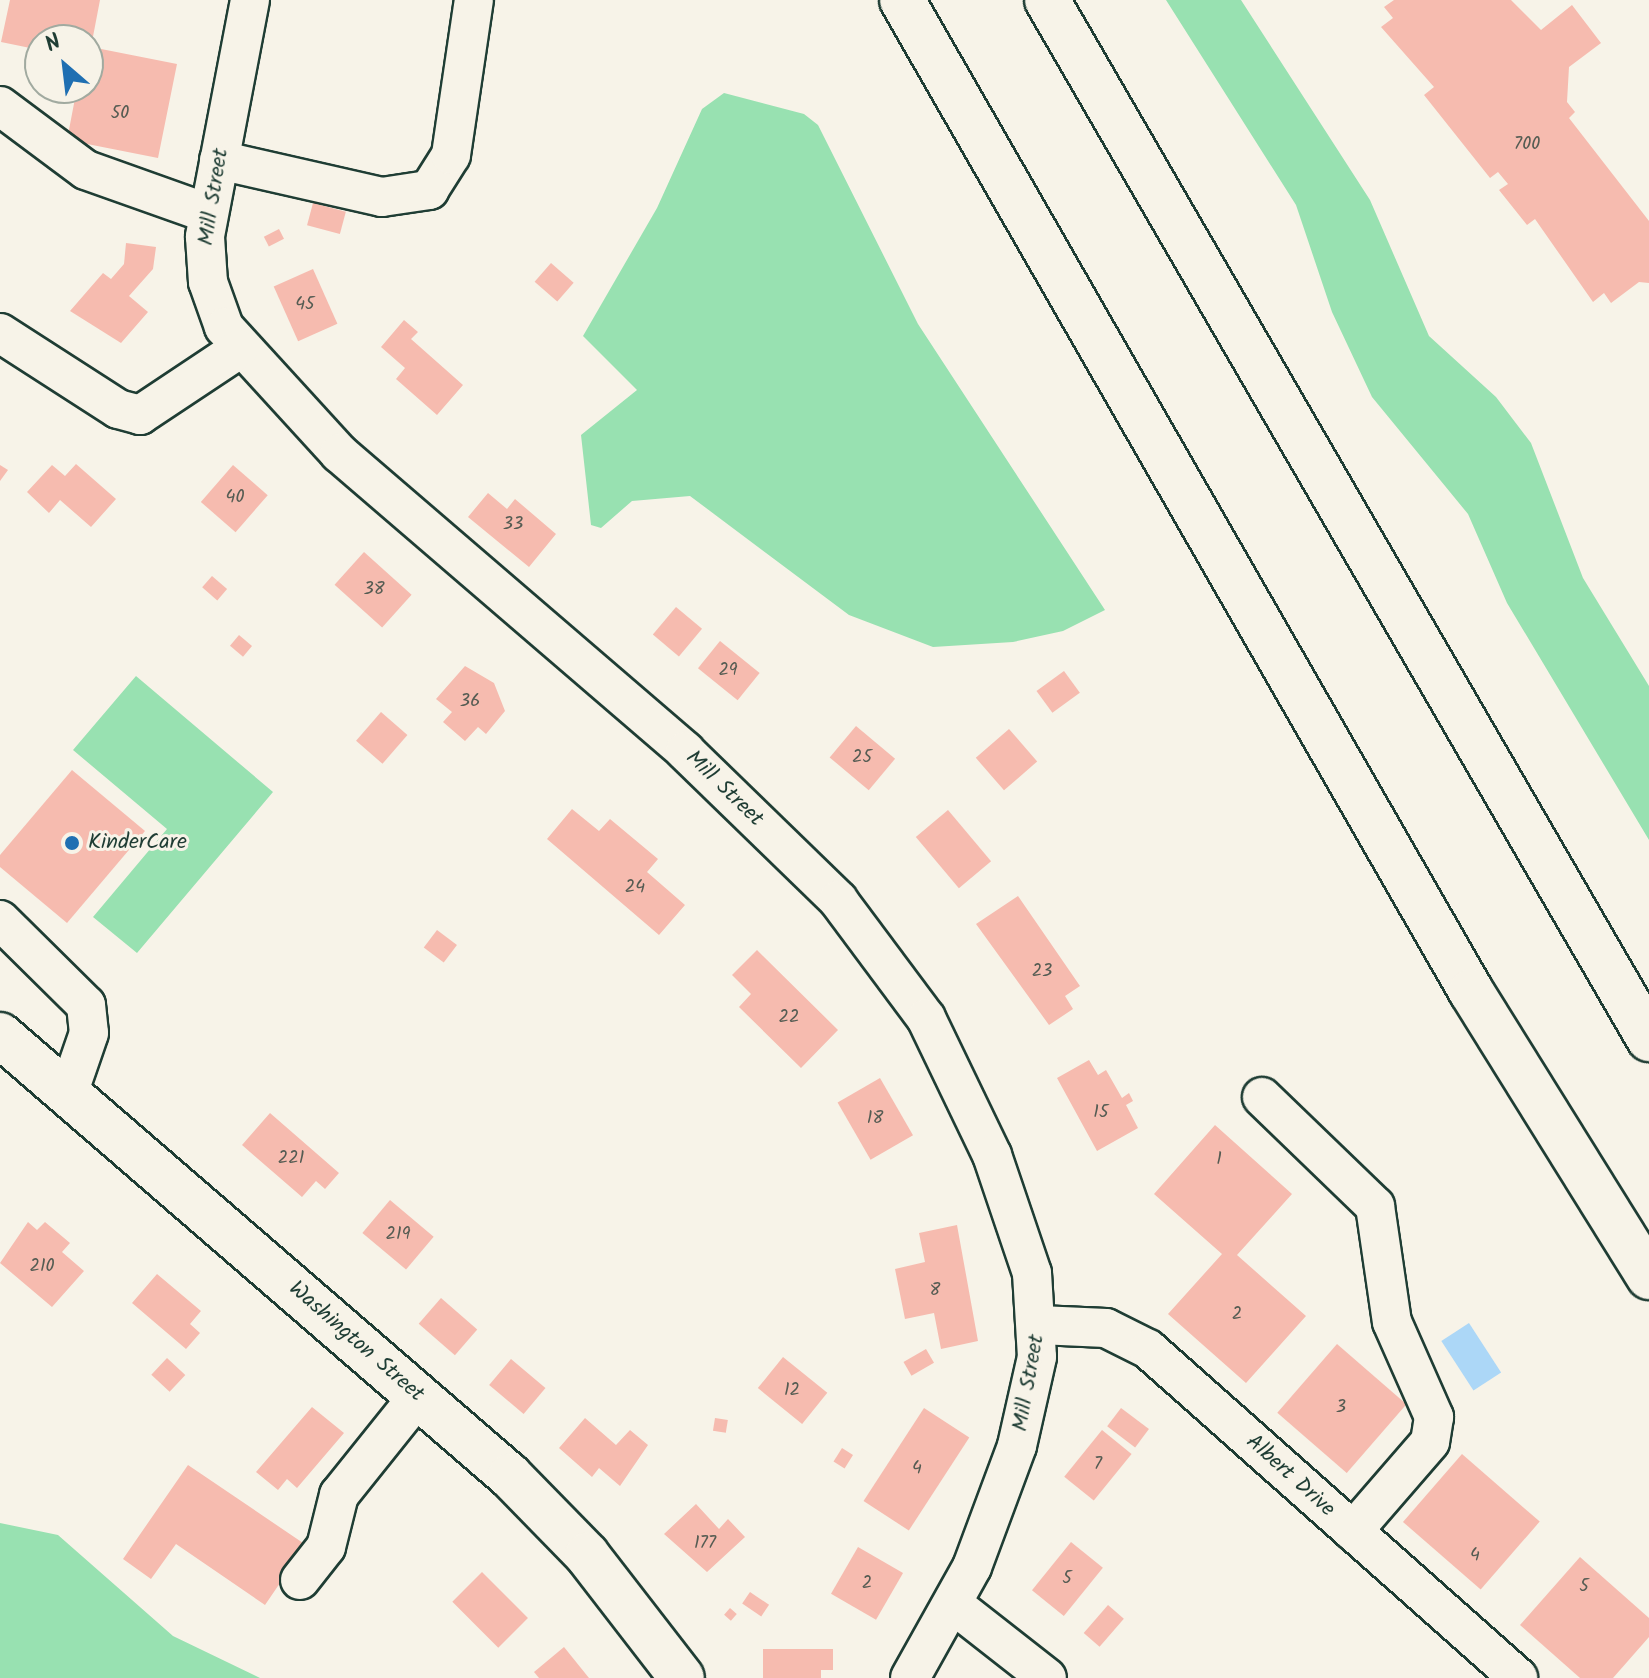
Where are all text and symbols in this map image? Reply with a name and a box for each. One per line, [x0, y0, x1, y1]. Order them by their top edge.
north arrow [24, 24, 104, 104]
text: N [39, 25, 68, 63]
house number: 50 [111, 103, 129, 125]
house number: 700 [1514, 134, 1540, 156]
street label: Mill Street [193, 147, 235, 247]
house number: 45 [295, 294, 315, 316]
house number: 40 [226, 487, 244, 509]
house number: 33 [503, 514, 523, 536]
house number: 38 [363, 579, 385, 601]
house number: 29 [718, 660, 738, 682]
house number: 36 [460, 691, 480, 713]
street label: Mill Street [680, 745, 768, 833]
house number: 25 [852, 747, 872, 769]
place label: KinderCare [88, 830, 187, 856]
marker: KinderCare [63, 834, 81, 852]
house number: 24 [625, 877, 645, 899]
house number: 23 [1032, 961, 1052, 983]
house number: 22 [779, 1007, 799, 1029]
house number: 15 [1093, 1102, 1109, 1124]
house number: 18 [867, 1108, 883, 1130]
house number: 221 [278, 1148, 304, 1170]
house number: 1 [1216, 1149, 1222, 1171]
house number: 219 [386, 1224, 410, 1246]
house number: 210 [29, 1256, 55, 1278]
street label: Washington Street [283, 1276, 429, 1408]
house number: 8 [930, 1280, 940, 1302]
house number: 2 [1232, 1304, 1242, 1326]
street label: Mill Street [1007, 1332, 1051, 1434]
house number: 12 [784, 1380, 800, 1402]
house number: 3 [1336, 1397, 1346, 1419]
street label: Albert Drive [1240, 1429, 1340, 1523]
house number: 7 [1094, 1454, 1102, 1476]
house number: 4 [912, 1458, 922, 1480]
house number: 177 [694, 1533, 716, 1555]
house number: 4 [1470, 1545, 1480, 1567]
house number: 5 [1062, 1568, 1072, 1590]
house number: 2 [862, 1573, 872, 1595]
house number: 5 [1579, 1576, 1589, 1598]

